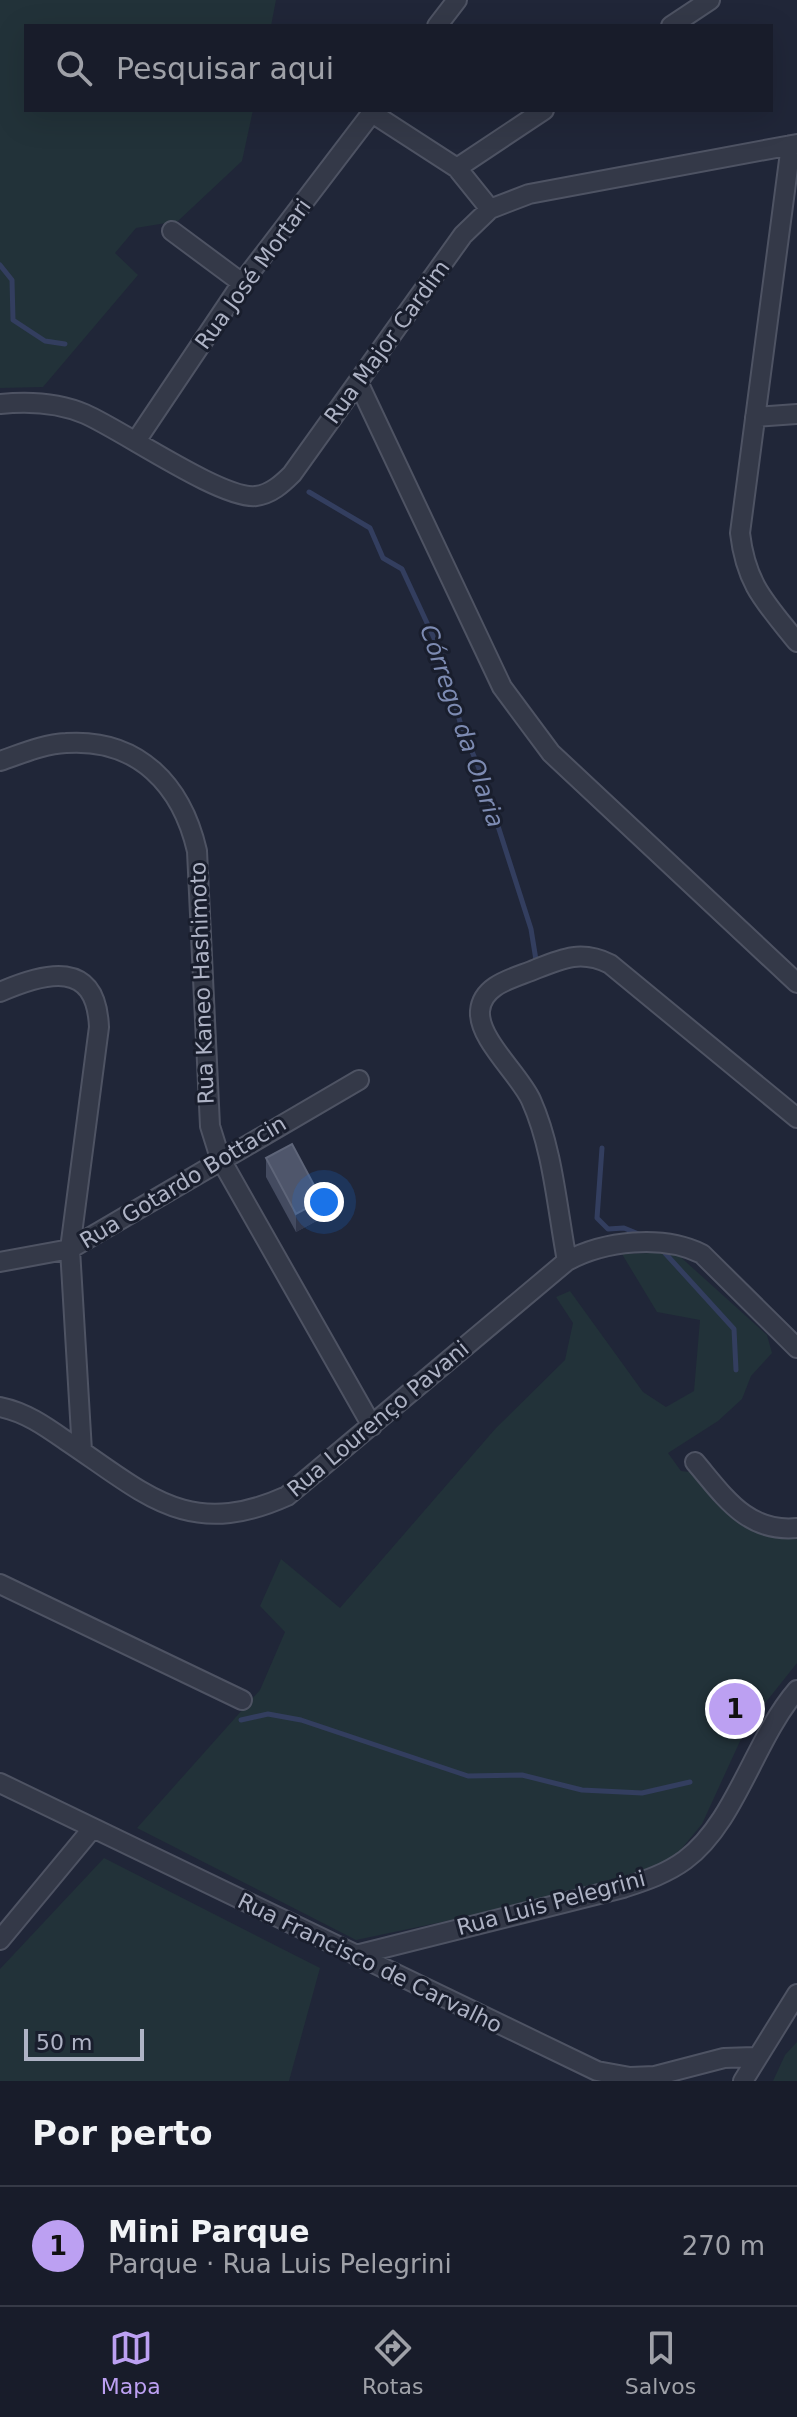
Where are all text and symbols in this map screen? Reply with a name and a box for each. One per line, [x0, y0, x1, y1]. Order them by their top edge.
search box [24, 24, 773, 112]
icon: search [52, 46, 96, 90]
text: Pesquisar aqui [116, 51, 334, 86]
street label: Rua José Mortari [190, 194, 316, 354]
street label: Rua Major Cardim [319, 255, 455, 429]
water label: Córrego da Olaria [414, 621, 510, 831]
street label: Rua Kaneo Hashimoto [185, 861, 219, 1105]
street label: Rua Gotardo Bottacin [75, 1111, 291, 1253]
your location [304, 1182, 344, 1222]
street label: Rua Lourenço Pavani [282, 1336, 474, 1502]
pin: 1 [709, 1679, 761, 1739]
street label: Rua Luis Pelegrini [454, 1866, 648, 1940]
street label: Rua Francisco de Carvalho [234, 1888, 506, 2038]
scale bar [24, 2025, 144, 2061]
text: 50 m [36, 2030, 92, 2055]
text: Por perto [32, 2113, 213, 2153]
text: Mini Parque [108, 2214, 310, 2249]
text: 1 [49, 2231, 67, 2261]
text: 270 m [682, 2231, 765, 2261]
text: Parque · Rua Luis Pelegrini [108, 2249, 452, 2279]
tab: Mapa [101, 2326, 161, 2399]
tab: Rotas [362, 2326, 423, 2399]
tab: Salvos [625, 2326, 696, 2399]

